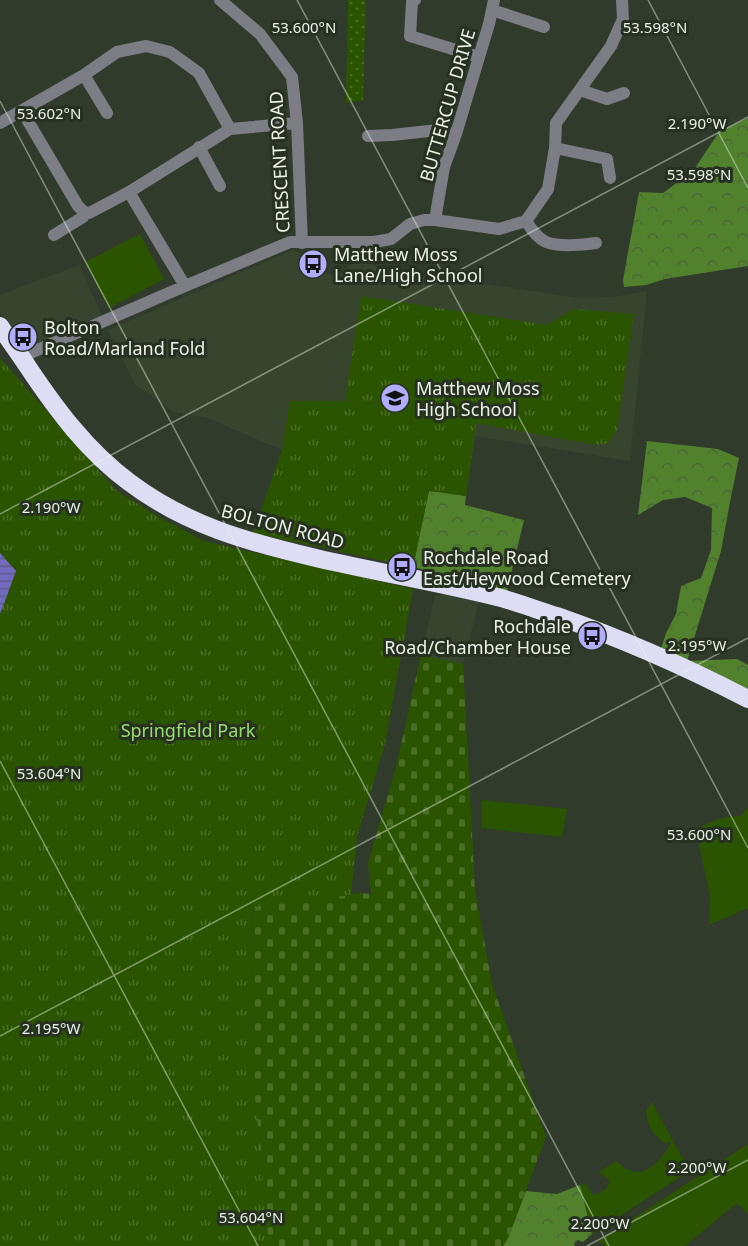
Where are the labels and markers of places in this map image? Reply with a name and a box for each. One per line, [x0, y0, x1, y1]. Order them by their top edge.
place label: Matthew Moss Lane/High School [334, 242, 482, 287]
bus stop icon: Matthew Moss Lane/High School [297, 248, 329, 280]
place label: Bolton Road/Marland Fold [44, 315, 205, 360]
bus stop icon: Bolton Road/Marland Fold [7, 321, 39, 353]
place label: Matthew Moss High School [416, 376, 540, 421]
school or university icon: Matthew Moss High School [379, 382, 411, 414]
place label: Rochdale Road East/Heywood Cemetery [423, 545, 632, 590]
bus stop icon: Rochdale Road East/Heywood Cemetery [386, 551, 418, 583]
place label: Rochdale Road/Chamber House [384, 614, 571, 659]
bus stop icon: Rochdale Road/Chamber House [576, 620, 608, 652]

